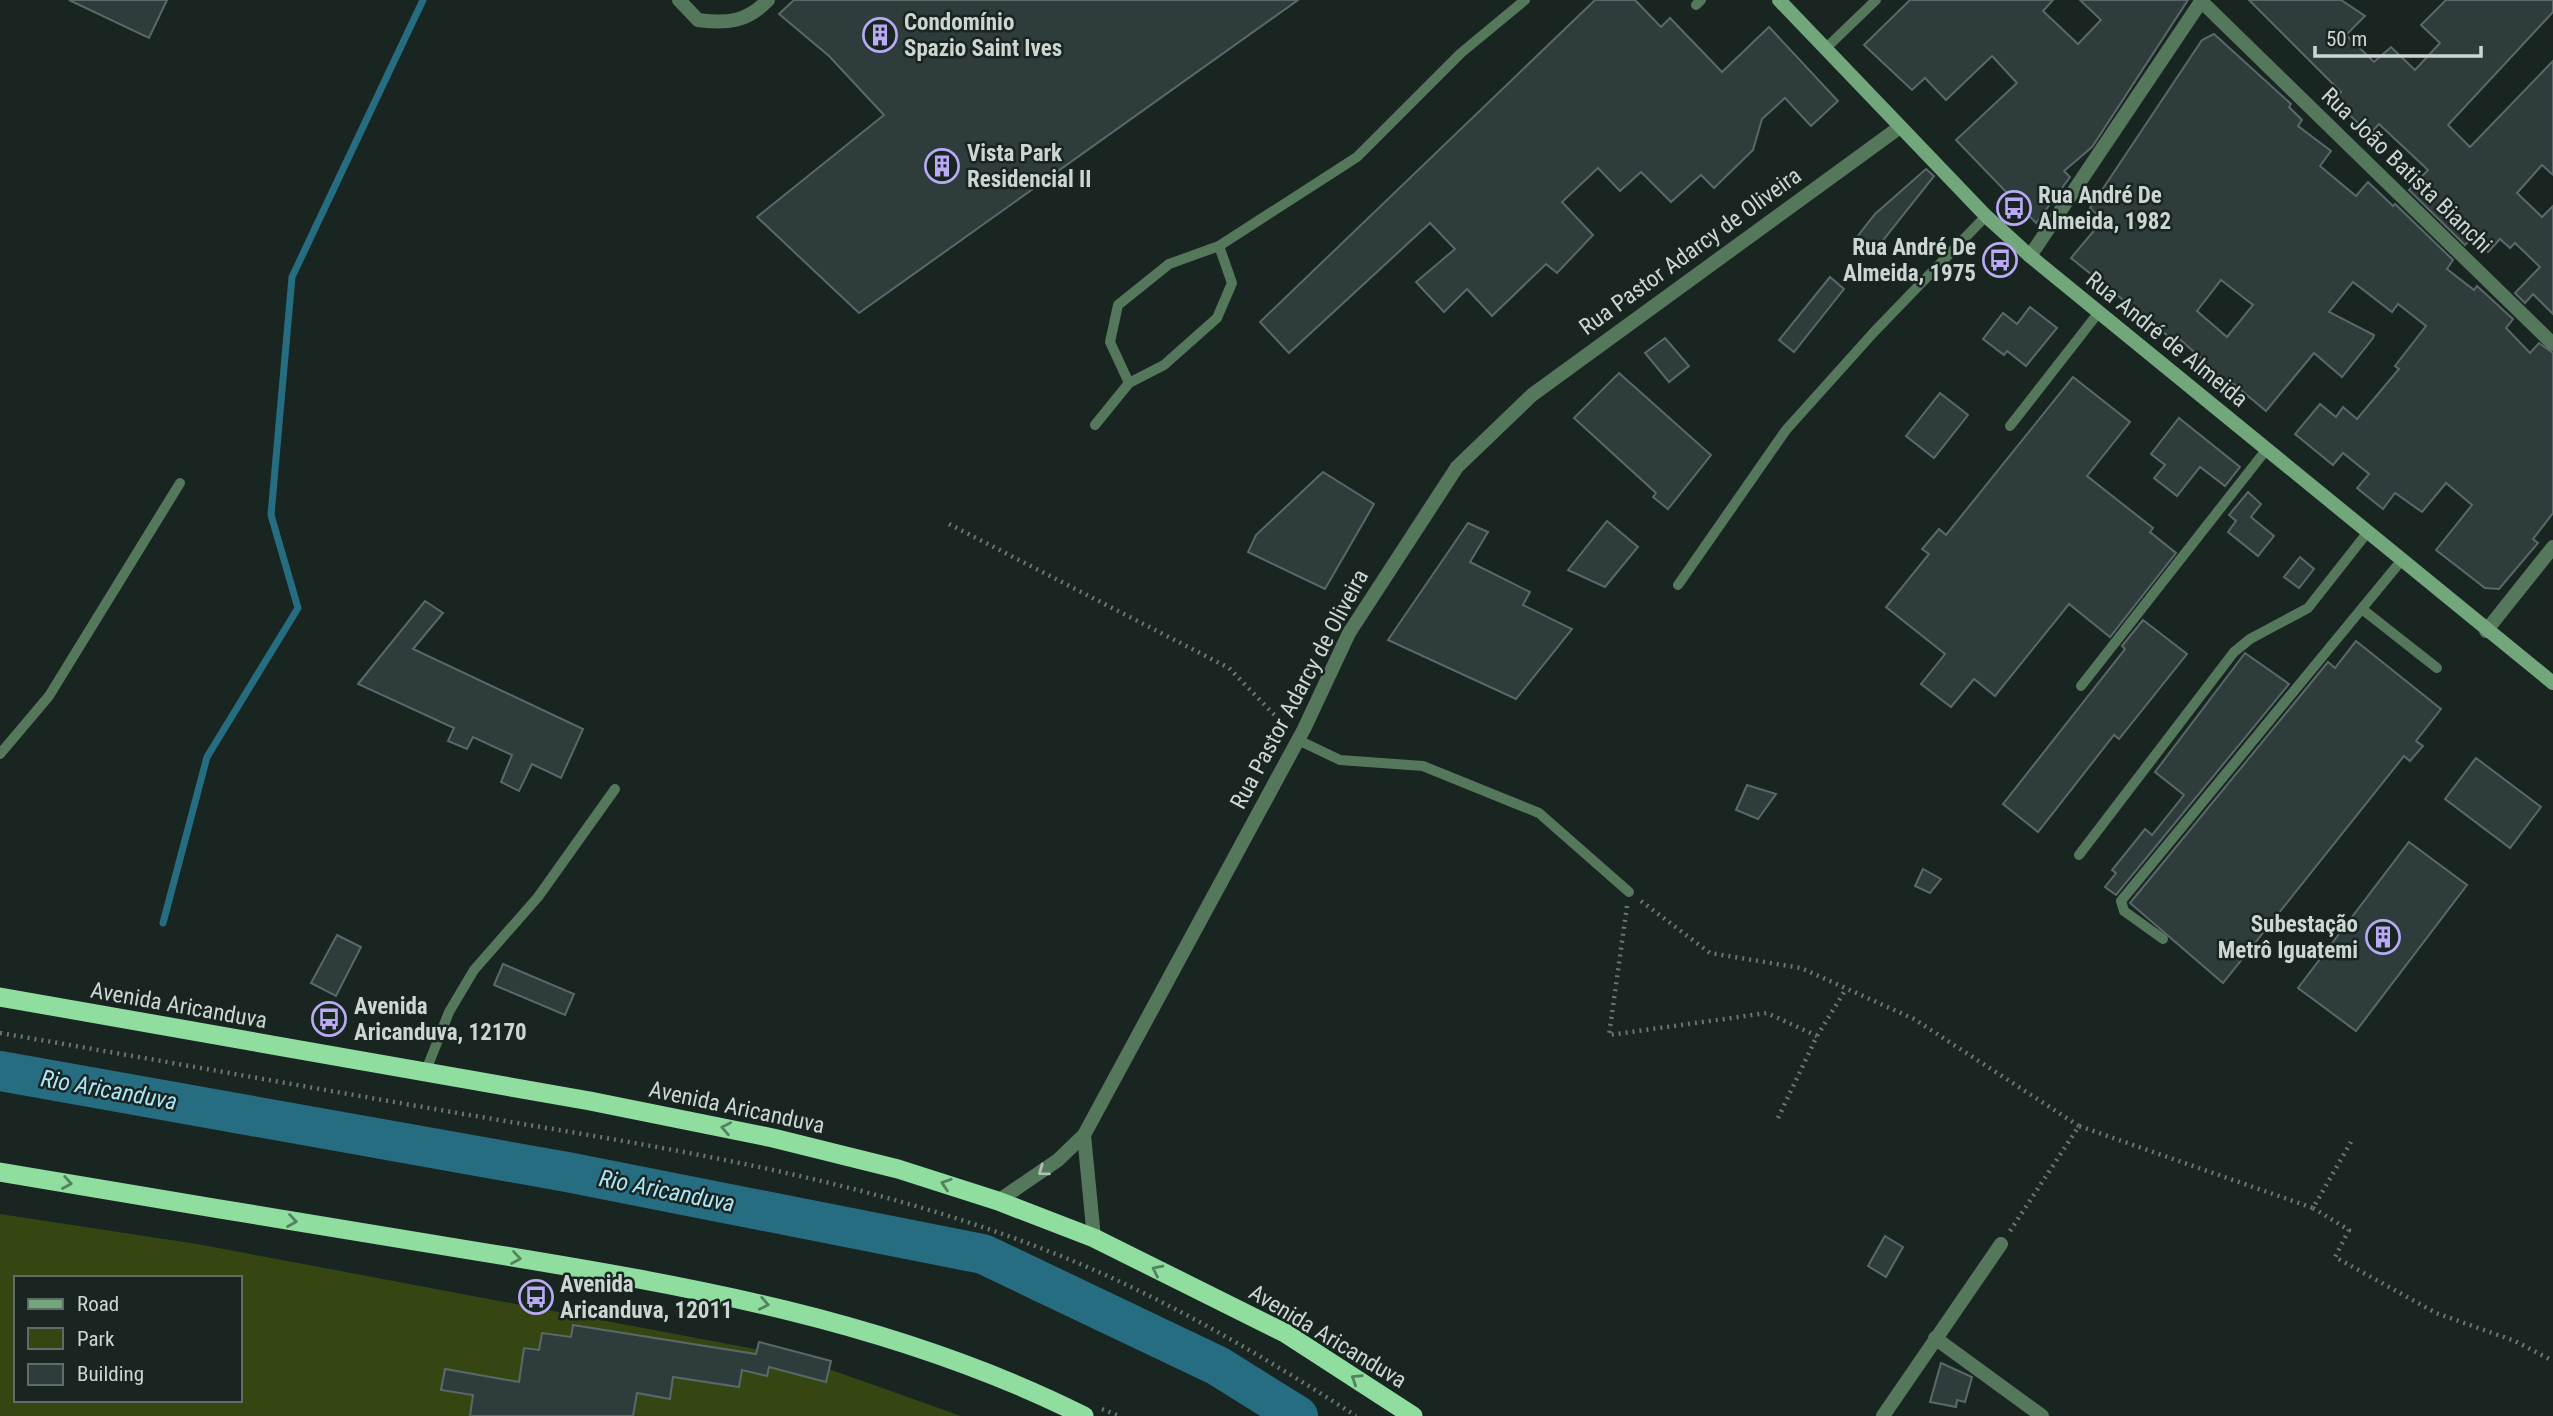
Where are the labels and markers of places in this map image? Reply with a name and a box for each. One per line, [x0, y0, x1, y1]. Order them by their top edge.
place label: Condomínio Spazio Saint Ives [904, 9, 1062, 62]
building icon: Condomínio Spazio Saint Ives [861, 16, 899, 54]
place label: Vista Park Residencial II [967, 140, 1091, 193]
building icon: Vista Park Residencial II [923, 147, 961, 185]
place label: Rua André De Almeida, 1982 [2038, 182, 2171, 235]
bus stop icon: Rua André De Almeida, 1982 [1995, 189, 2033, 227]
place label: Rua André De Almeida, 1975 [1843, 234, 1976, 287]
bus stop icon: Rua André De Almeida, 1975 [1981, 241, 2019, 279]
place label: Subestação Metrô Iguatemi [2218, 911, 2358, 964]
building icon: Subestação Metrô Iguatemi [2364, 918, 2402, 956]
place label: Avenida Aricanduva, 12170 [354, 993, 527, 1046]
bus stop icon: Avenida Aricanduva, 12170 [310, 1000, 348, 1038]
place label: Avenida Aricanduva, 12011 [560, 1271, 733, 1324]
bus stop icon: Avenida Aricanduva, 12011 [517, 1278, 555, 1316]

